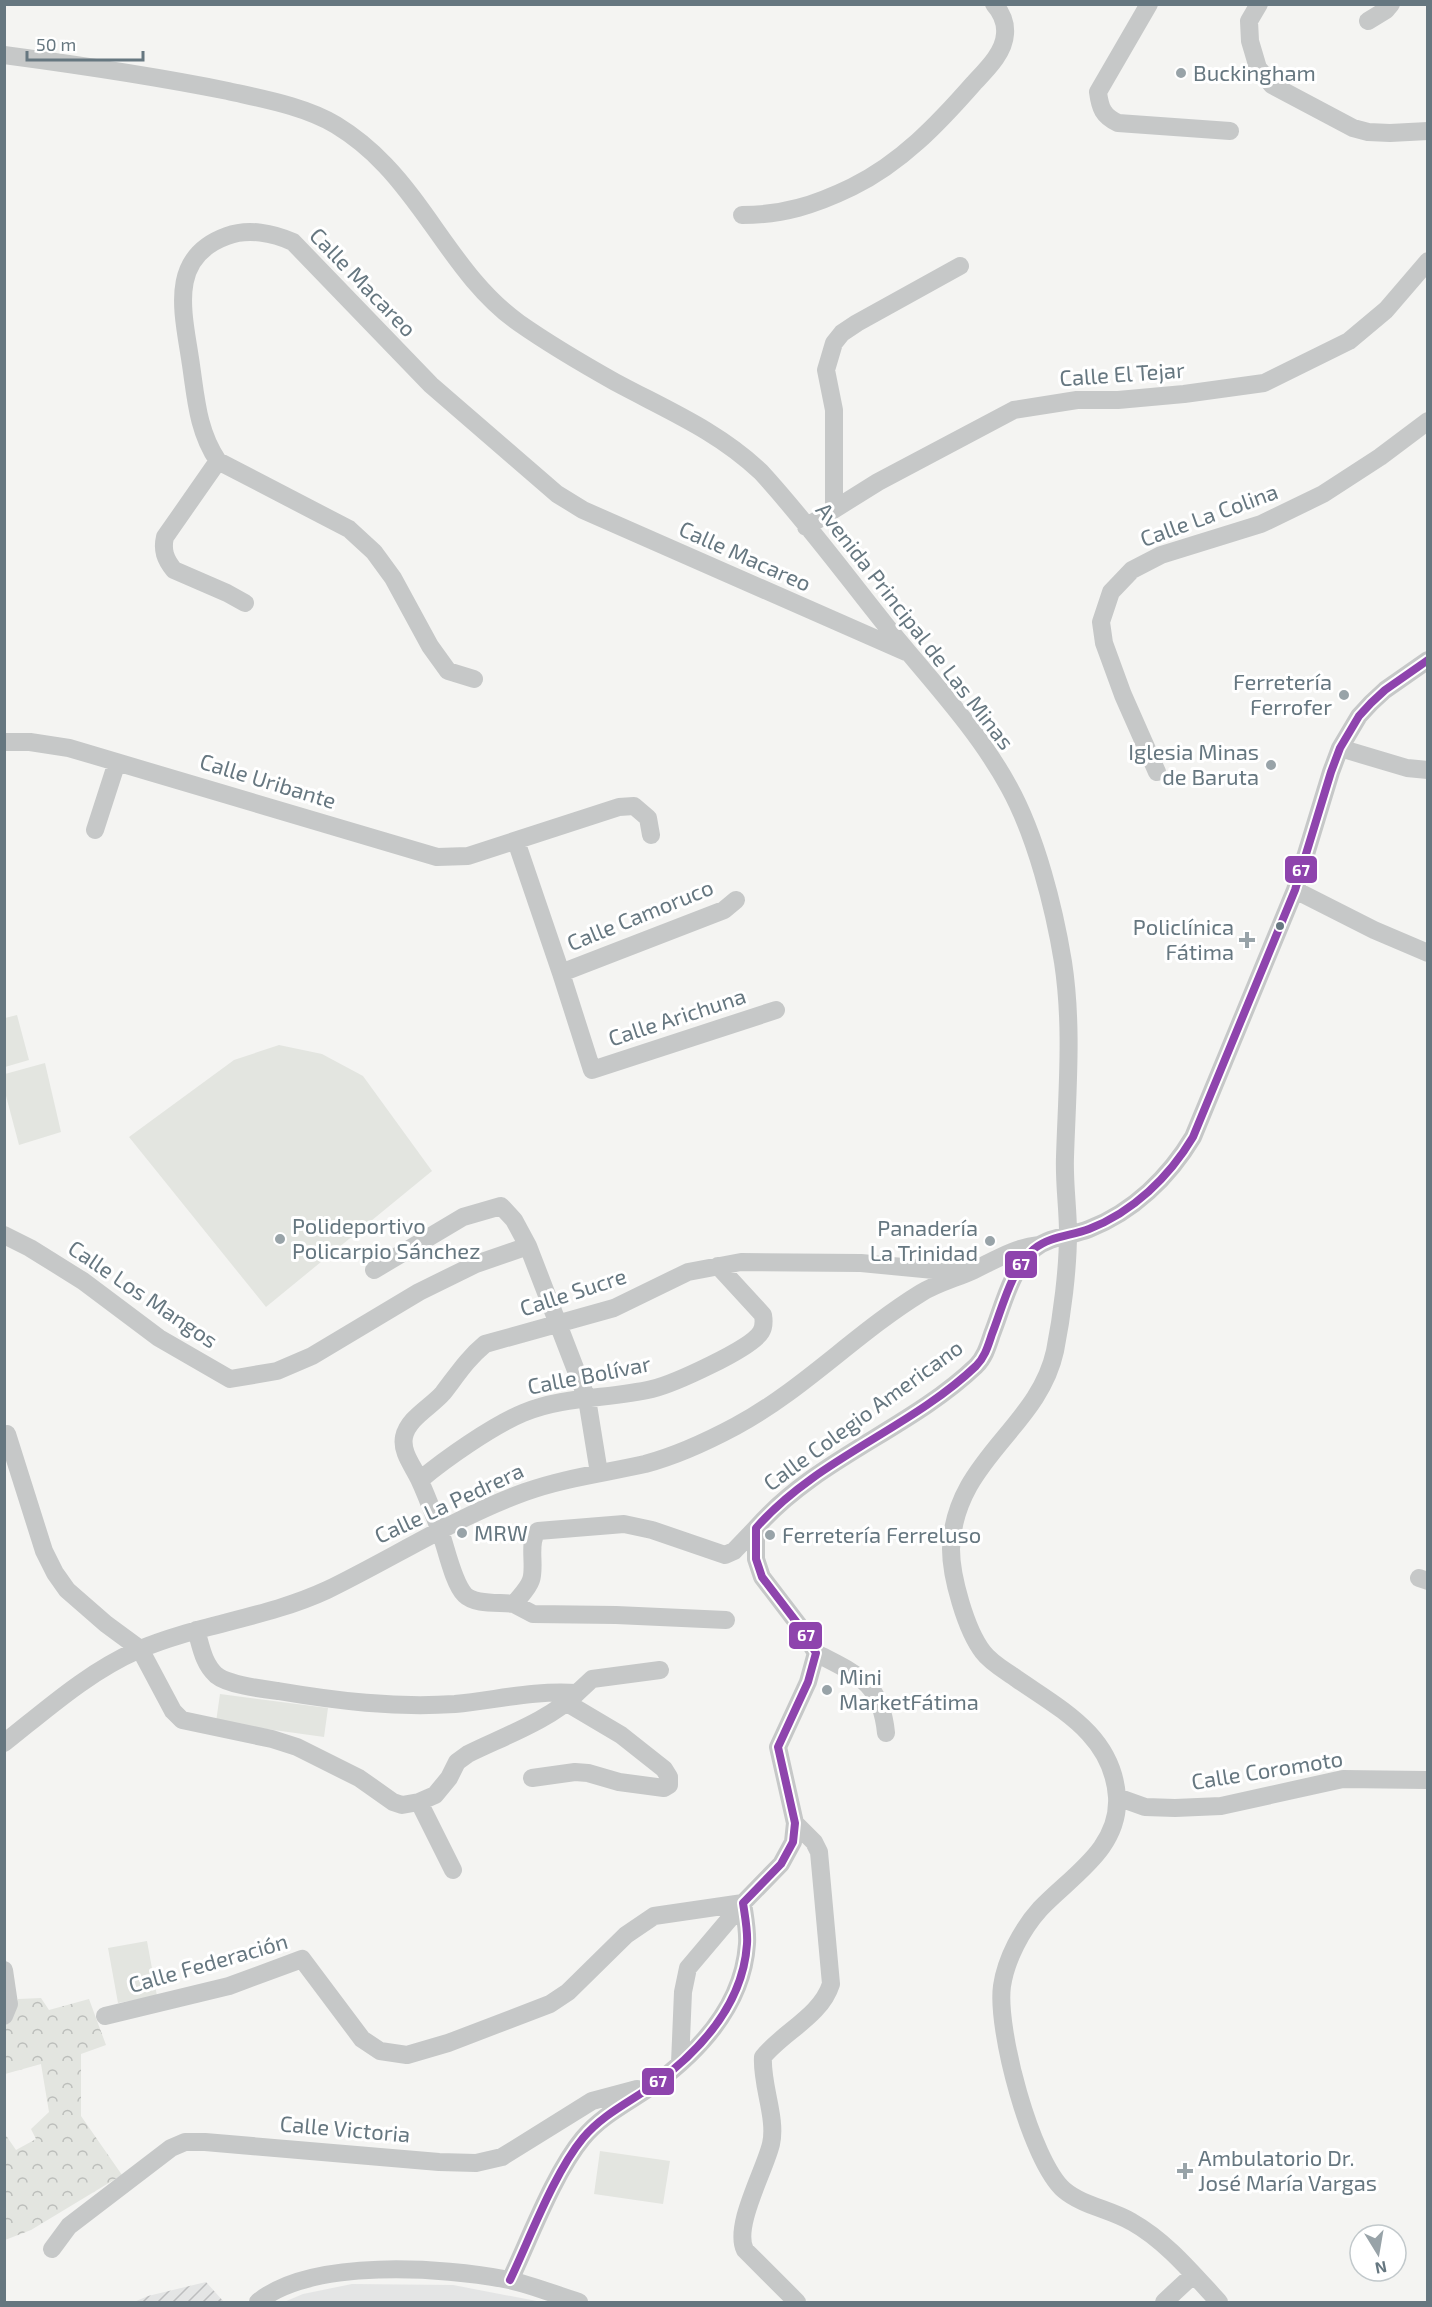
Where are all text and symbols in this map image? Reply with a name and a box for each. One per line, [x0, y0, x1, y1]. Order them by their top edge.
scale bar [27, 24, 142, 62]
text: 50 m [36, 33, 76, 55]
place label: Buckingham [1193, 59, 1316, 85]
marker: Buckingham [1174, 66, 1188, 80]
street label: Calle Macareo [305, 221, 422, 341]
street label: Calle El Tejar [1058, 356, 1186, 391]
street label: Calle La Colina [1136, 477, 1281, 551]
street label: Avenida Principal de Las Minas [811, 497, 1020, 754]
street label: Calle Macareo [676, 514, 815, 596]
place label: Ferretería Ferrofer [1233, 668, 1332, 719]
marker: Ferretería Ferrofer [1337, 688, 1351, 702]
place label: Iglesia Minas de Baruta [1128, 738, 1259, 789]
street label: Calle Uribante [197, 747, 339, 813]
marker: Iglesia Minas de Baruta [1264, 758, 1278, 772]
line badge: 67 [1284, 855, 1318, 884]
text: 67 [1292, 860, 1310, 879]
street label: Calle Camoruco [563, 873, 716, 955]
place label: Policlínica Fátima [1133, 913, 1234, 964]
unlabelled marker [1274, 920, 1286, 932]
marker: Policlínica Fátima [1238, 931, 1256, 949]
street label: Calle Arichuna [605, 982, 749, 1050]
place label: Polideportivo Policarpio Sánchez [292, 1212, 480, 1263]
place label: Panadería La Trinidad [870, 1214, 978, 1265]
marker: Polideportivo Policarpio Sánchez [273, 1232, 287, 1246]
street label: Calle Los Mangos [64, 1234, 223, 1353]
marker: Panadería La Trinidad [983, 1234, 997, 1248]
line badge: 67 [1004, 1250, 1038, 1279]
text: 67 [1012, 1254, 1030, 1273]
street label: Calle Sucre [516, 1262, 629, 1320]
street label: Calle Colegio Americano [758, 1333, 967, 1495]
street label: Calle Bolívar [525, 1349, 653, 1399]
street label: Calle La Pedrera [370, 1456, 527, 1548]
place label: MRW [474, 1519, 528, 1545]
place label: Ferretería Ferreluso [782, 1521, 981, 1547]
marker: MRW [455, 1526, 469, 1540]
marker: Ferretería Ferreluso [763, 1528, 777, 1542]
line badge: 67 [788, 1621, 823, 1650]
text: 67 [797, 1625, 815, 1644]
place label: Mini MarketFátima [839, 1663, 979, 1714]
marker: Mini MarketFátima [820, 1683, 834, 1697]
street label: Calle Coromoto [1189, 1744, 1344, 1794]
street label: Calle Federación [125, 1927, 290, 1997]
line badge: 67 [641, 2067, 675, 2096]
text: 67 [649, 2071, 667, 2090]
street label: Calle Victoria [279, 2109, 411, 2147]
place label: Ambulatorio Dr. José María Vargas [1198, 2144, 1377, 2195]
marker: Ambulatorio Dr. José María Vargas [1176, 2162, 1194, 2180]
north arrow [1348, 2223, 1408, 2283]
text: N [1373, 2258, 1388, 2279]

